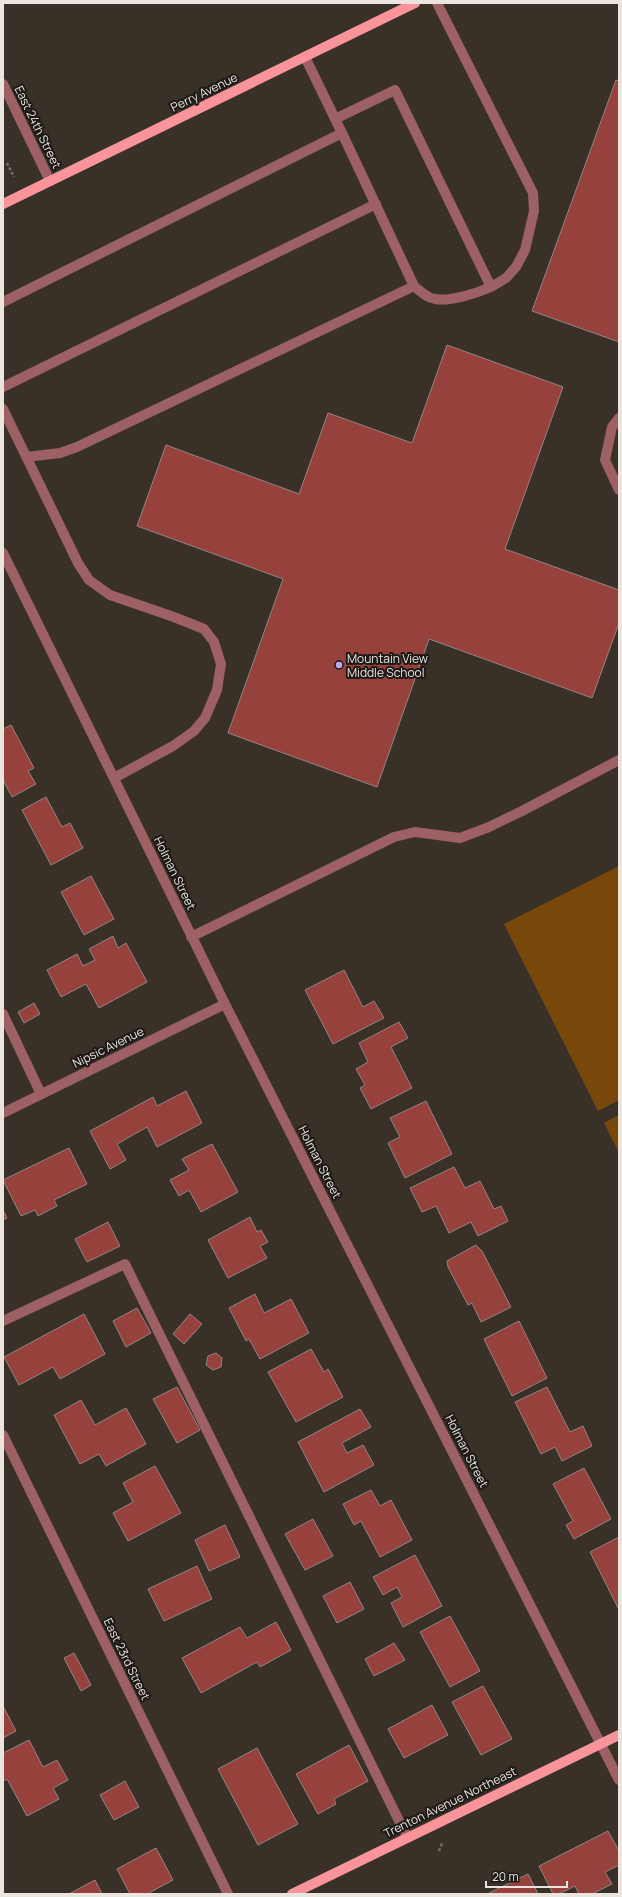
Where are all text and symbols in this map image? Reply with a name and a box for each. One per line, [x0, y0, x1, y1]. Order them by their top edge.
street label: Perry Avenue [168, 68, 240, 116]
street label: East 24th Street [11, 83, 66, 171]
place label: Mountain View Middle School [347, 650, 428, 681]
marker: Mountain View Middle School [334, 660, 344, 670]
street label: Holman Street [150, 833, 200, 913]
street label: Nipsic Avenue [70, 1022, 146, 1072]
street label: Holman Street [294, 1123, 346, 1202]
street label: Holman Street [441, 1412, 493, 1491]
street label: East 23rd Street [100, 1615, 154, 1703]
street label: Trenton Avenue Northeast [381, 1762, 519, 1842]
scale bar [486, 1863, 567, 1889]
text: 20 m [492, 1868, 519, 1885]

